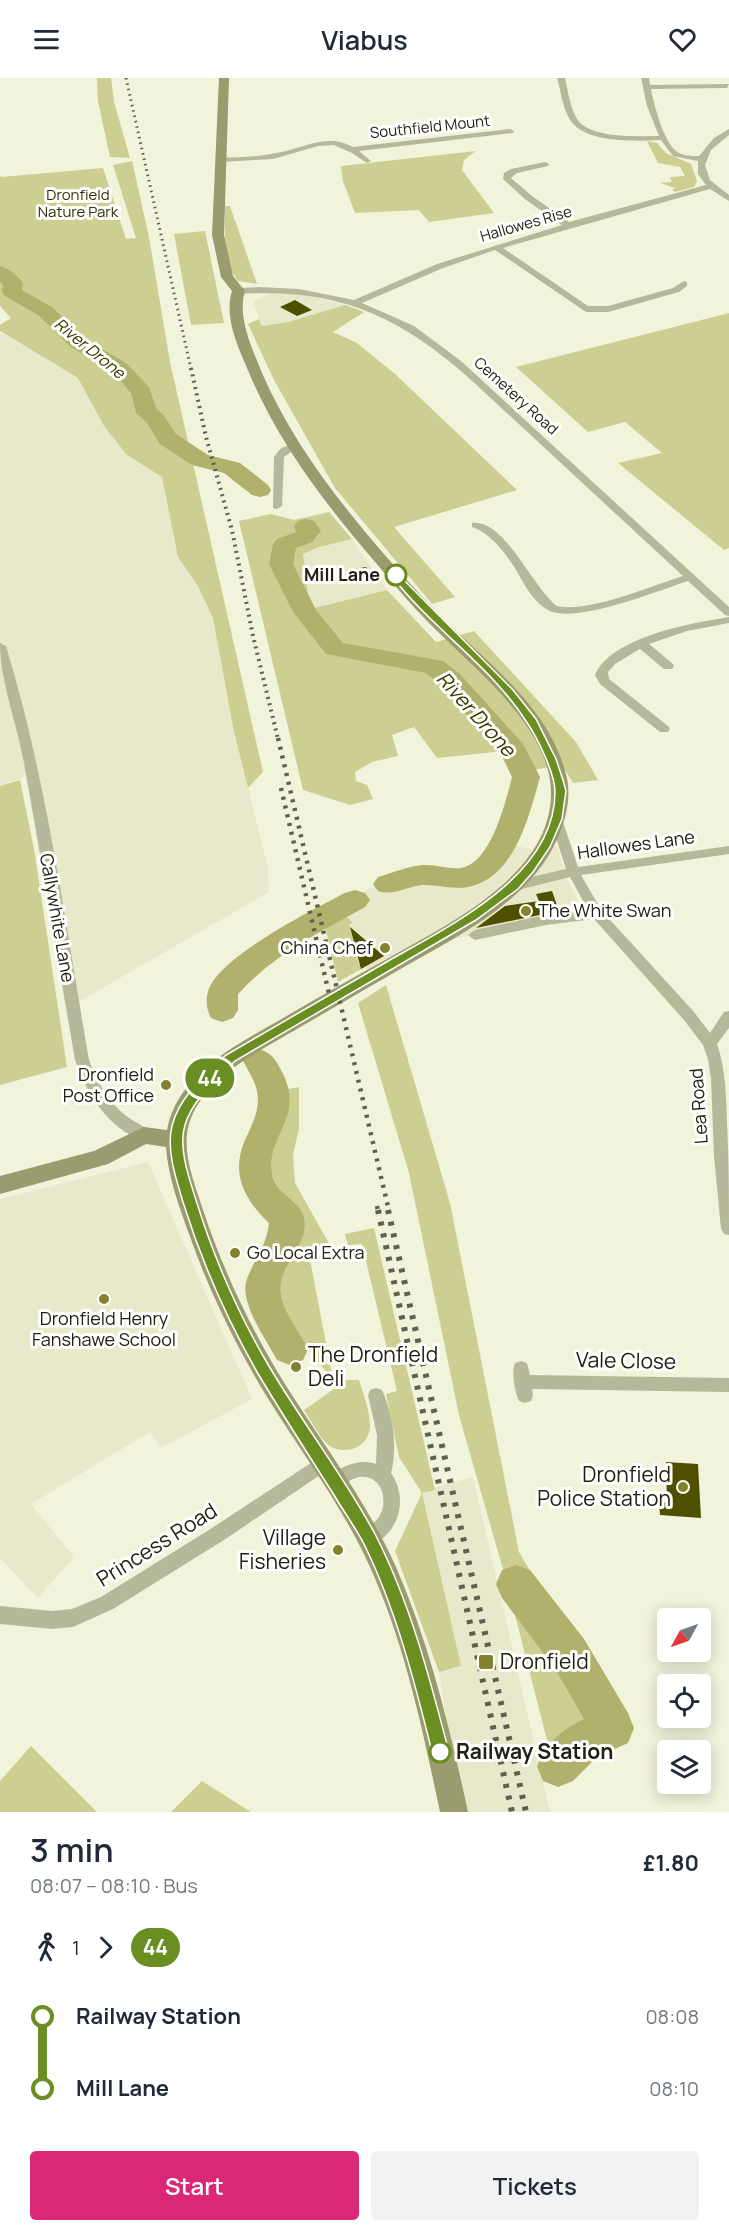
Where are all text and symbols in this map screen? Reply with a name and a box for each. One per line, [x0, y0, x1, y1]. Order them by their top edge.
text: Viabus [321, 21, 408, 58]
icon: menu [30, 23, 63, 56]
icon: heart [666, 23, 699, 56]
street label: Southfield Mount [369, 110, 491, 143]
park label: Dronfield Nature Park [38, 184, 119, 222]
street label: Hallowes Rise [477, 200, 574, 247]
water label: River Drone [50, 313, 131, 384]
street label: Cemetery Road [470, 352, 563, 439]
place label: Mill Lane [304, 562, 380, 586]
marker: Mill Lane [385, 564, 407, 586]
water label: River Drone [431, 665, 523, 763]
street label: Hallowes Lane [576, 824, 696, 864]
street label: Callywhite Lane [35, 851, 81, 984]
place label: The White Swan [538, 898, 671, 922]
marker: The White Swan [519, 904, 533, 918]
place label: China Chef [280, 935, 374, 959]
marker: China Chef [378, 941, 392, 955]
line badge: 44 [183, 1058, 237, 1098]
place label: Dronfield Post Office [63, 1062, 154, 1107]
text: 44 [197, 1064, 223, 1092]
street label: Lea Road [683, 1067, 713, 1145]
marker: Dronfield Post Office [159, 1078, 173, 1092]
place label: Go Local Extra [247, 1240, 365, 1264]
marker: Go Local Extra [228, 1246, 242, 1260]
marker: Dronfield Henry Fanshawe School [97, 1292, 111, 1306]
place label: Dronfield Henry Fanshawe School [32, 1306, 176, 1351]
place label: The Dronfield Deli [308, 1340, 438, 1392]
street label: Vale Close [576, 1345, 676, 1375]
marker: The Dronfield Deli [289, 1360, 303, 1374]
place label: Dronfield Police Station [537, 1460, 671, 1512]
marker: Dronfield Police Station [676, 1480, 690, 1494]
street label: Princess Road [91, 1496, 222, 1592]
place label: Village Fisheries [239, 1523, 326, 1575]
marker: Village Fisheries [331, 1543, 345, 1557]
north arrow [657, 1608, 711, 1662]
map controls [657, 1608, 711, 1794]
place label: Dronfield [500, 1647, 589, 1675]
marker: Dronfield [477, 1653, 495, 1671]
button: locate [657, 1674, 711, 1728]
place label: Railway Station [456, 1737, 613, 1765]
button: layers [657, 1740, 711, 1794]
marker: Railway Station [429, 1741, 451, 1763]
text: 3 min [30, 1827, 114, 1872]
text: £1.80 [643, 1848, 699, 1878]
text: 08:07 – 08:10 · Bus [30, 1872, 198, 1899]
icon: walk [30, 1931, 63, 1964]
icon: forward [89, 1931, 122, 1964]
text: 44 [143, 1933, 168, 1961]
text: 1 [72, 1934, 80, 1961]
text: Railway Station [76, 2001, 241, 2031]
text: 08:08 [645, 2003, 699, 2030]
text: Mill Lane [76, 2073, 169, 2103]
text: 08:10 [649, 2075, 699, 2102]
button: Start [30, 2151, 359, 2220]
button: Tickets [371, 2151, 699, 2220]

